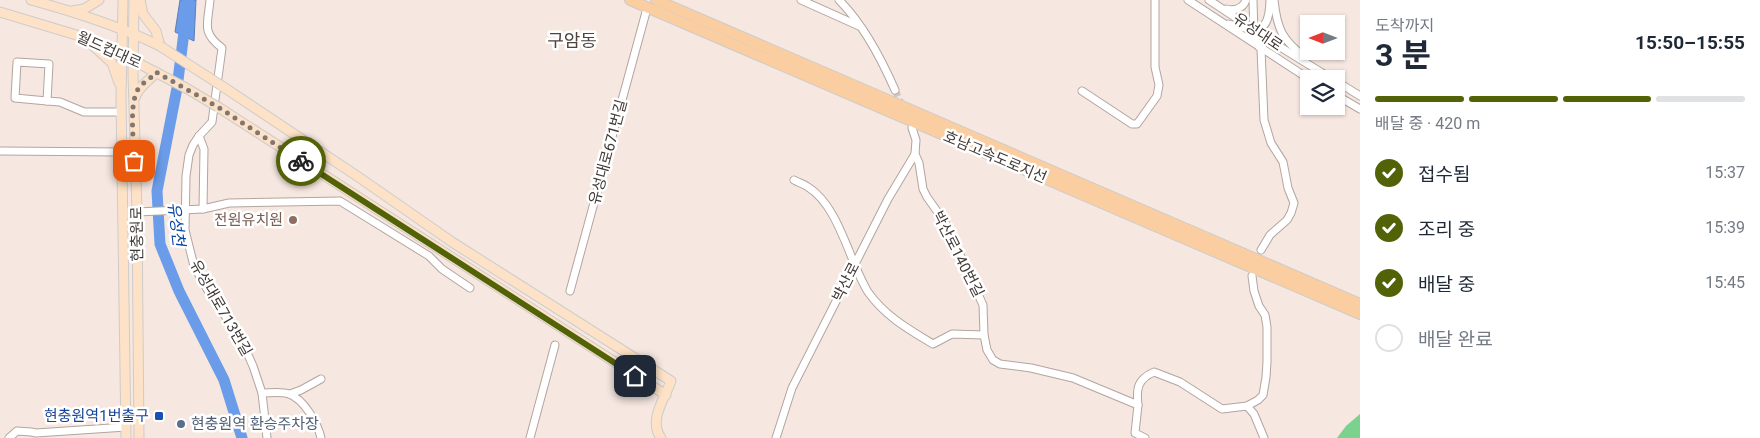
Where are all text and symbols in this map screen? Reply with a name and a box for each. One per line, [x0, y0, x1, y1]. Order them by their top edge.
street label: 유성대로 [1230, 9, 1286, 55]
north arrow [1300, 15, 1345, 60]
map controls [1300, 15, 1345, 115]
text: 도착까지 [1375, 16, 1434, 35]
street label: 월드컵대로 [74, 28, 144, 72]
district label: 구암동 [547, 30, 597, 51]
text: 15:50–15:55 [1635, 31, 1745, 54]
text: 3 분 [1375, 36, 1431, 74]
button: layers [1300, 70, 1345, 115]
street label: 유성대로671번길 [585, 97, 631, 207]
text: 배달 중 · 420 m [1375, 114, 1480, 133]
street label: 호남고속도로지선 [941, 127, 1049, 187]
courier [276, 136, 326, 186]
pin [113, 140, 155, 182]
icon: bag [120, 147, 148, 175]
icon: bike [287, 147, 315, 175]
icon: check [1375, 159, 1403, 187]
text: 접수됨 [1418, 163, 1470, 186]
text: 15:37 [1705, 163, 1745, 182]
water label: 유성천 [164, 201, 189, 249]
street label: 현충원로 [128, 206, 146, 262]
street label: 박산로140번길 [929, 208, 987, 300]
place label: 전원유치원 [214, 211, 283, 229]
marker: 전원유치원 [287, 214, 299, 226]
icon: check [1375, 214, 1403, 242]
text: 조리 중 [1418, 218, 1475, 241]
text: 15:39 [1705, 218, 1745, 237]
street label: 유성대로713번길 [186, 257, 256, 359]
street label: 박산로 [829, 259, 863, 305]
icon: check [1375, 269, 1403, 297]
text: 배달 중 [1418, 273, 1475, 296]
text: 15:45 [1705, 273, 1745, 292]
text: 배달 완료 [1418, 328, 1493, 351]
pin [614, 355, 656, 397]
icon: home [621, 362, 649, 390]
place label: 현충원역1번출구 [44, 407, 149, 425]
marker: 현충원역1번출구 [153, 410, 165, 422]
place label: 현충원역 환승주차장 [191, 415, 319, 433]
marker: 현충원역 환승주차장 [175, 418, 187, 430]

